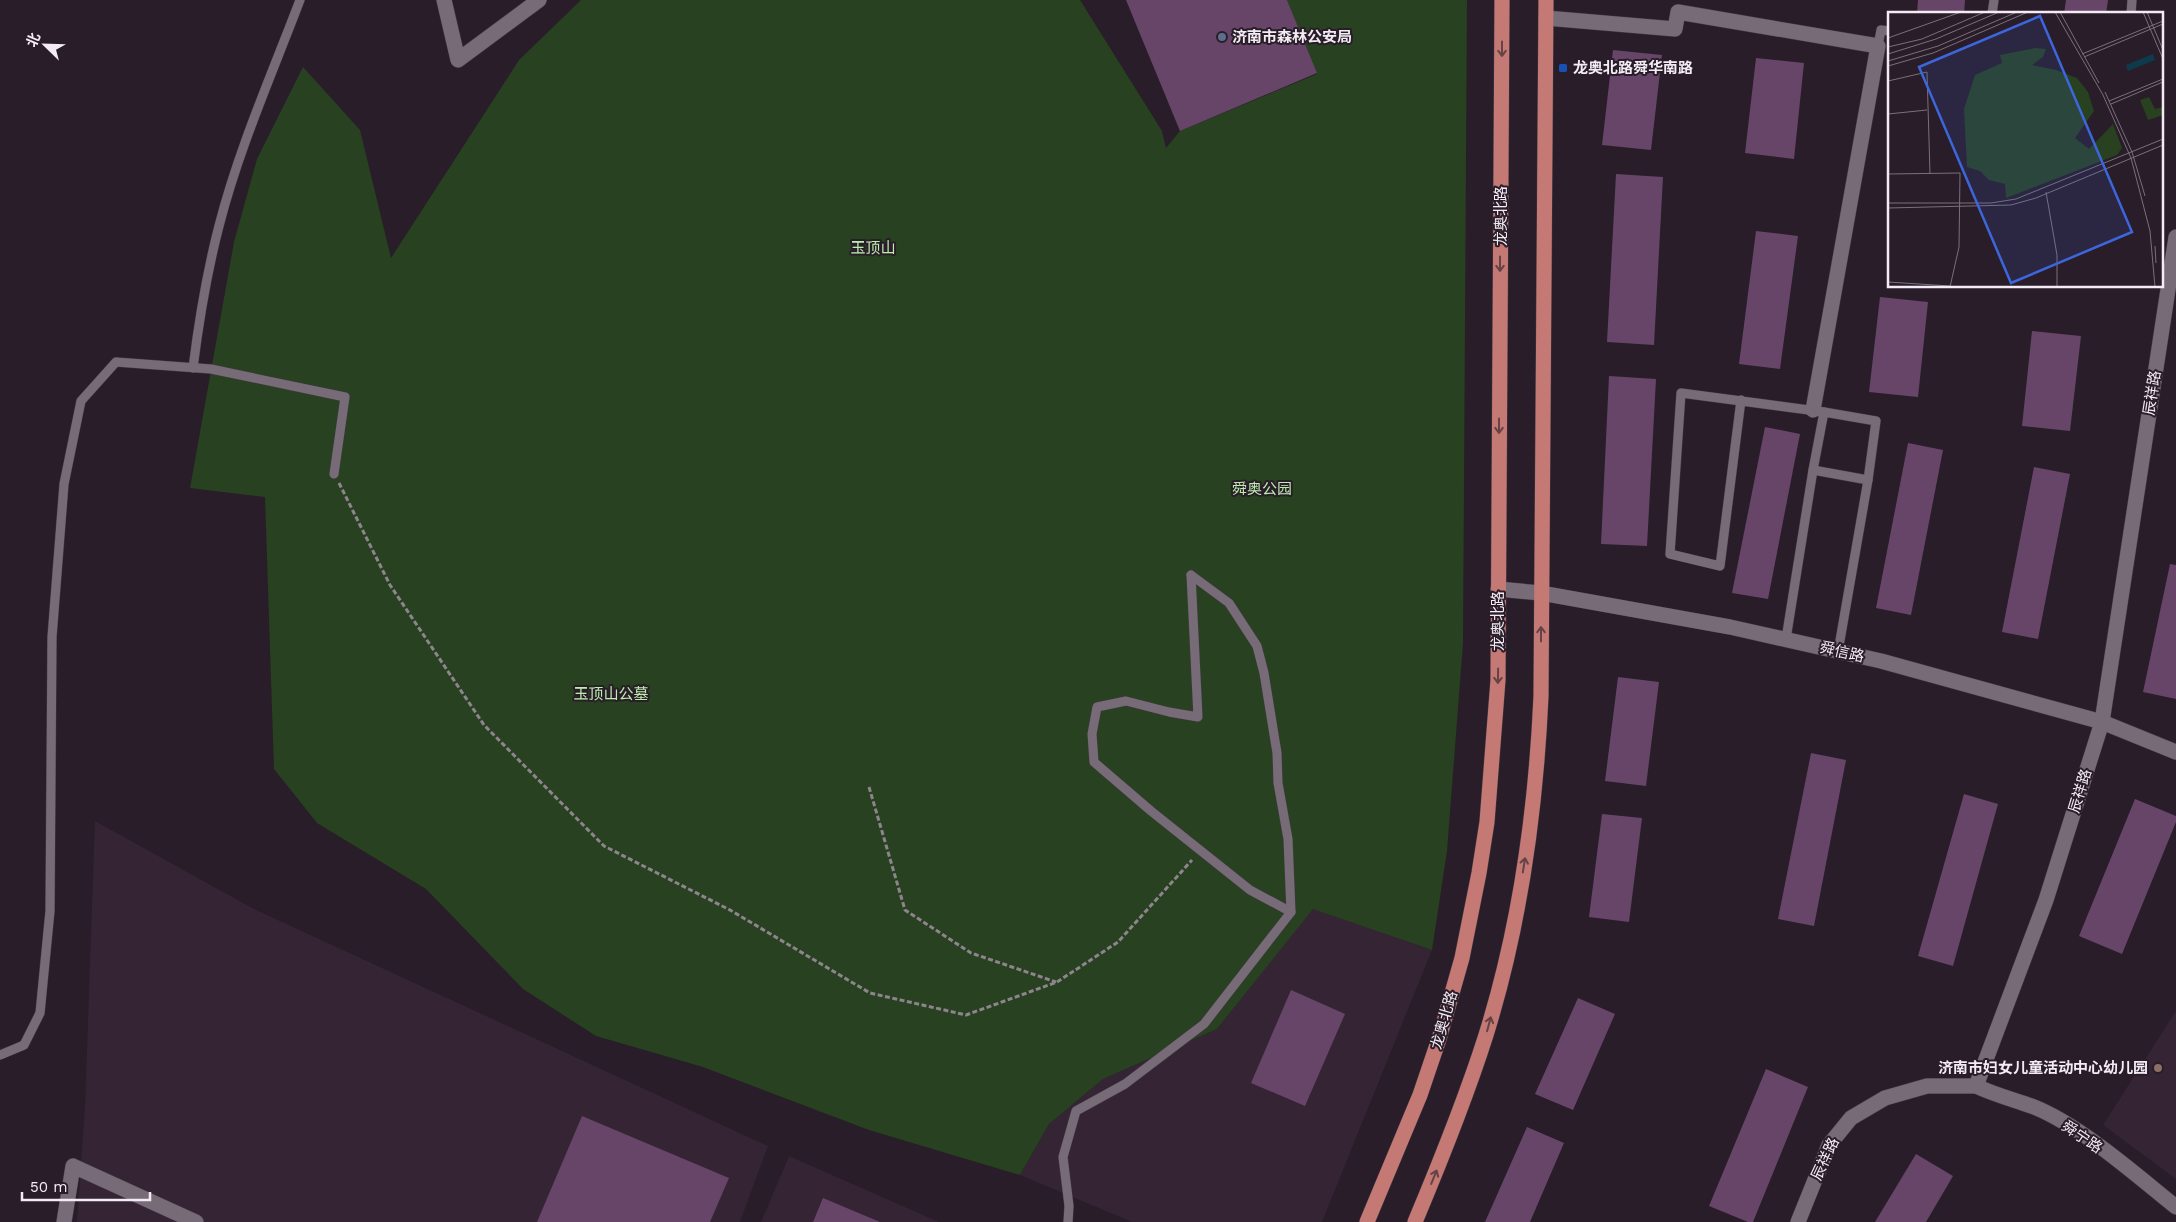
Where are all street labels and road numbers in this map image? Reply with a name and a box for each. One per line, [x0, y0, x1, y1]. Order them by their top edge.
street label: 龙奥北路 [1492, 186, 1510, 246]
street label: 辰祥路 [2140, 369, 2164, 417]
street label: 龙奥北路 [1489, 591, 1507, 651]
street label: 舜信路 [1818, 638, 1866, 666]
street label: 辰祥路 [2065, 767, 2095, 815]
street label: 龙奥北路 [1427, 989, 1461, 1051]
street label: 舜宁路 [2058, 1117, 2106, 1157]
street label: 辰祥路 [1807, 1135, 1843, 1183]

